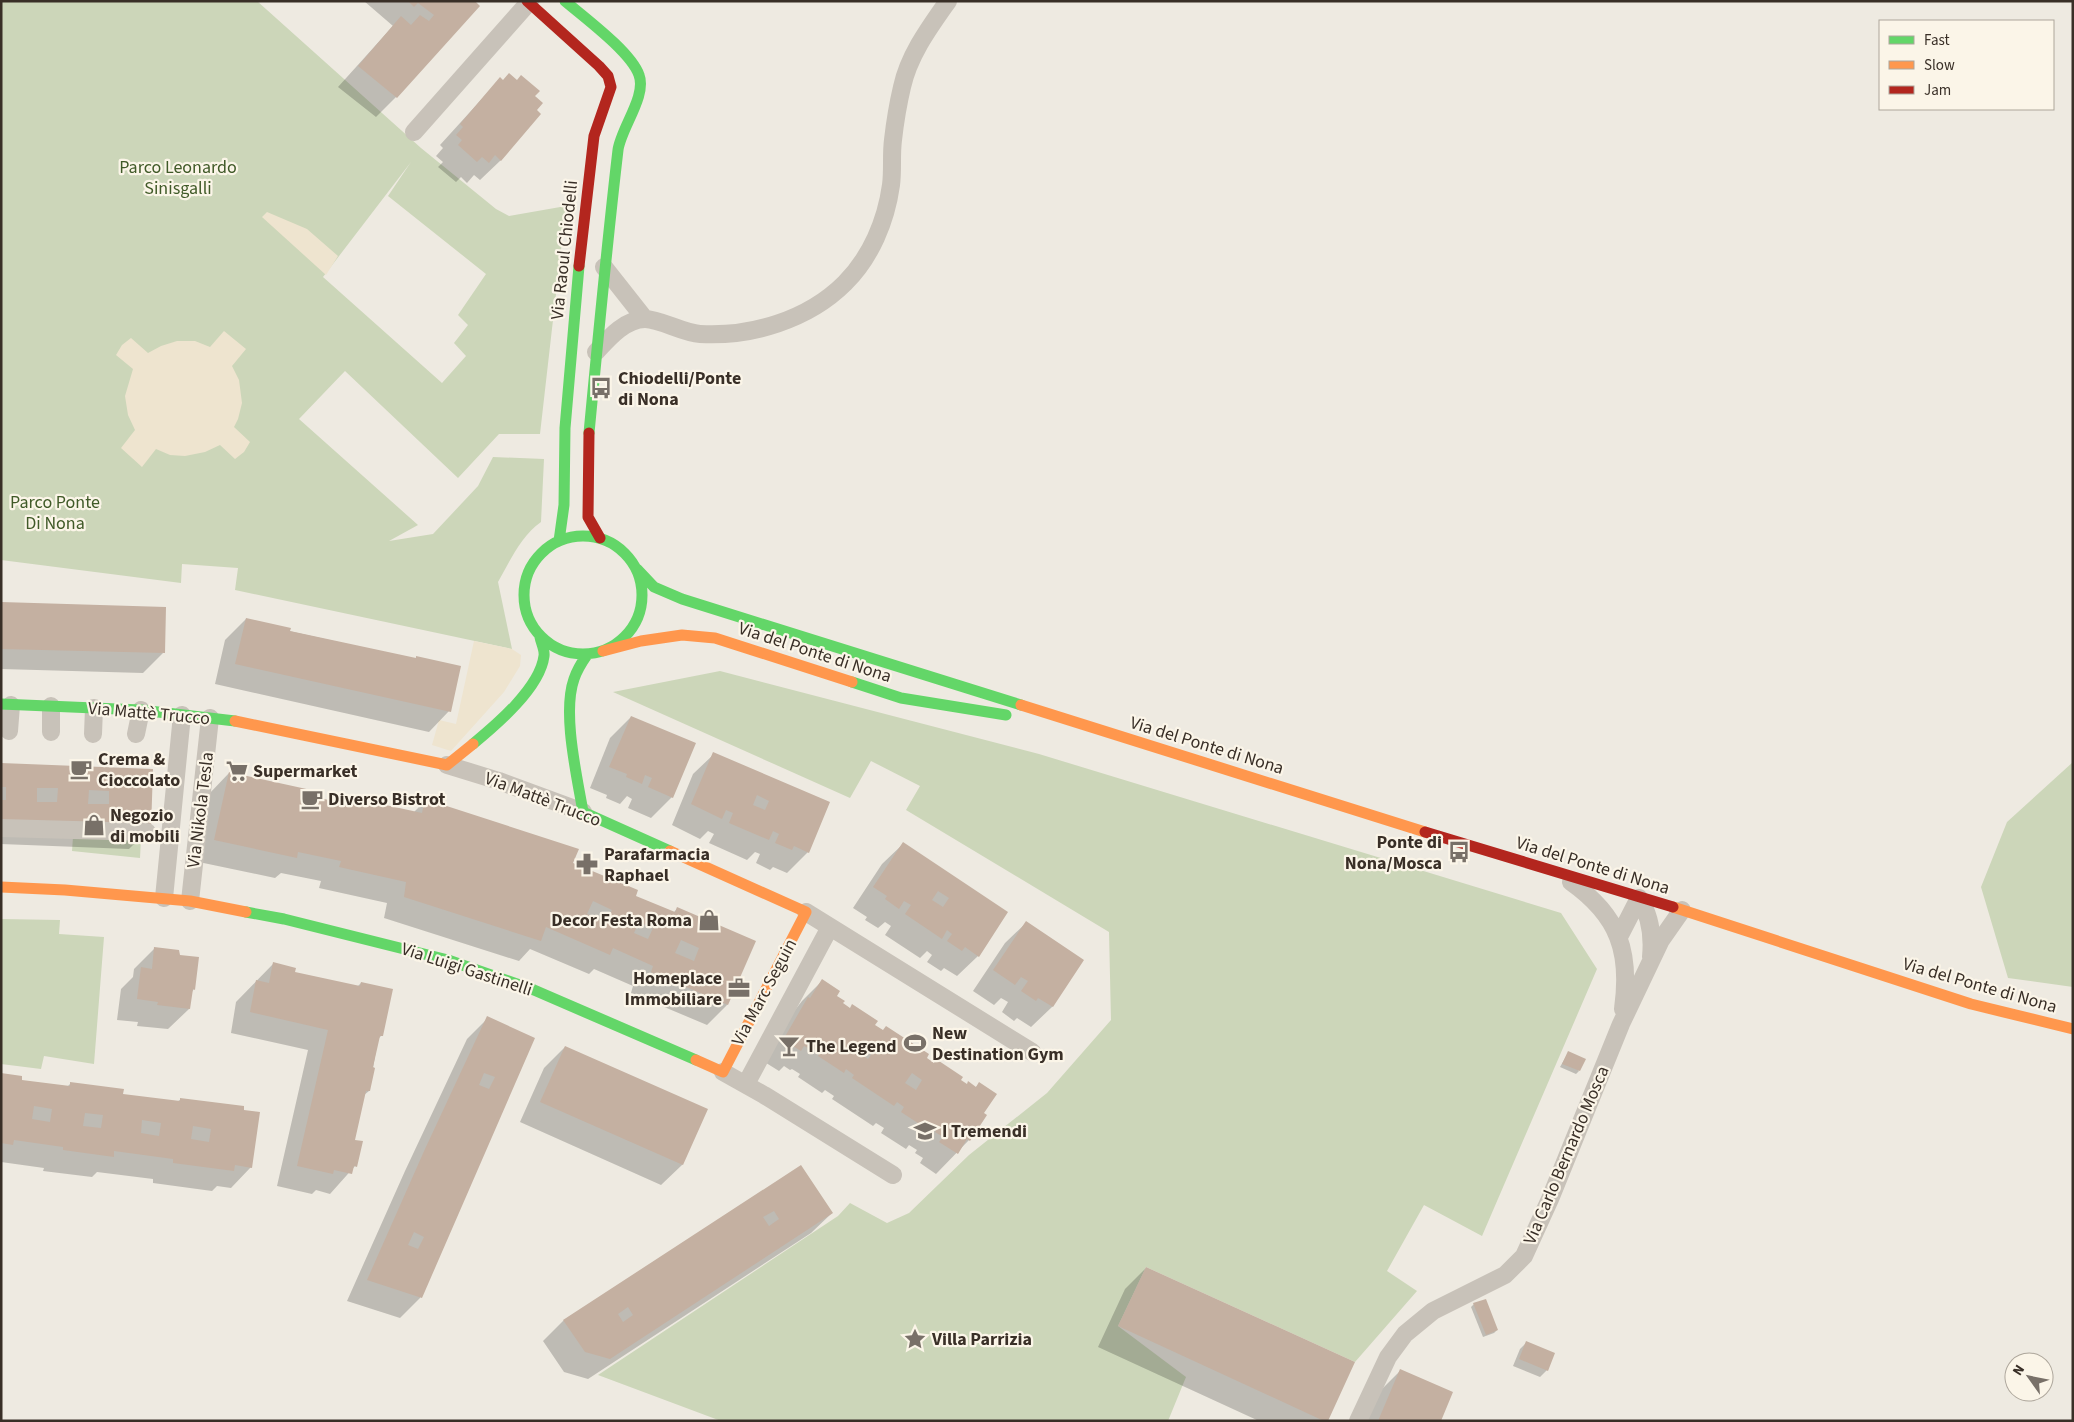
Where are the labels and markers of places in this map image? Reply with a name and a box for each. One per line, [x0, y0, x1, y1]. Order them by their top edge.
place label: Chiodelli/Ponte di Nona [618, 366, 741, 412]
bus stop icon: Chiodelli/Ponte di Nona [588, 375, 614, 401]
place label: Crema & Cioccolato [98, 747, 180, 793]
cafe icon: Crema & Cioccolato [68, 756, 94, 782]
supermarket icon: Supermarket [224, 758, 250, 784]
place label: Supermarket [253, 759, 358, 784]
cafe icon: Diverso Bistrot [299, 786, 325, 812]
place label: Diverso Bistrot [328, 787, 445, 812]
place label: Negozio di mobili [110, 803, 180, 849]
shop icon: Negozio di mobili [81, 812, 107, 838]
place label: Ponte di Nona/Mosca [1345, 830, 1442, 876]
bus stop icon: Ponte di Nona/Mosca [1446, 839, 1472, 865]
place label: Parafarmacia Raphael [604, 842, 710, 888]
pharmacy icon: Parafarmacia Raphael [574, 851, 600, 877]
shop icon: Decor Festa Roma [696, 907, 722, 933]
place label: Decor Festa Roma [551, 908, 692, 933]
place label: Homeplace Immobiliare [625, 966, 722, 1012]
office icon: Homeplace Immobiliare [726, 975, 752, 1001]
place label: New Destination Gym [932, 1021, 1064, 1067]
sports icon: New Destination Gym [902, 1030, 928, 1056]
bar icon: The Legend [776, 1033, 802, 1059]
place label: The Legend [806, 1034, 897, 1059]
school or university icon: I Tremendi [912, 1118, 938, 1144]
place label: I Tremendi [942, 1119, 1027, 1144]
place icon: Villa Parrizia [902, 1326, 928, 1352]
place label: Villa Parrizia [931, 1327, 1032, 1352]

